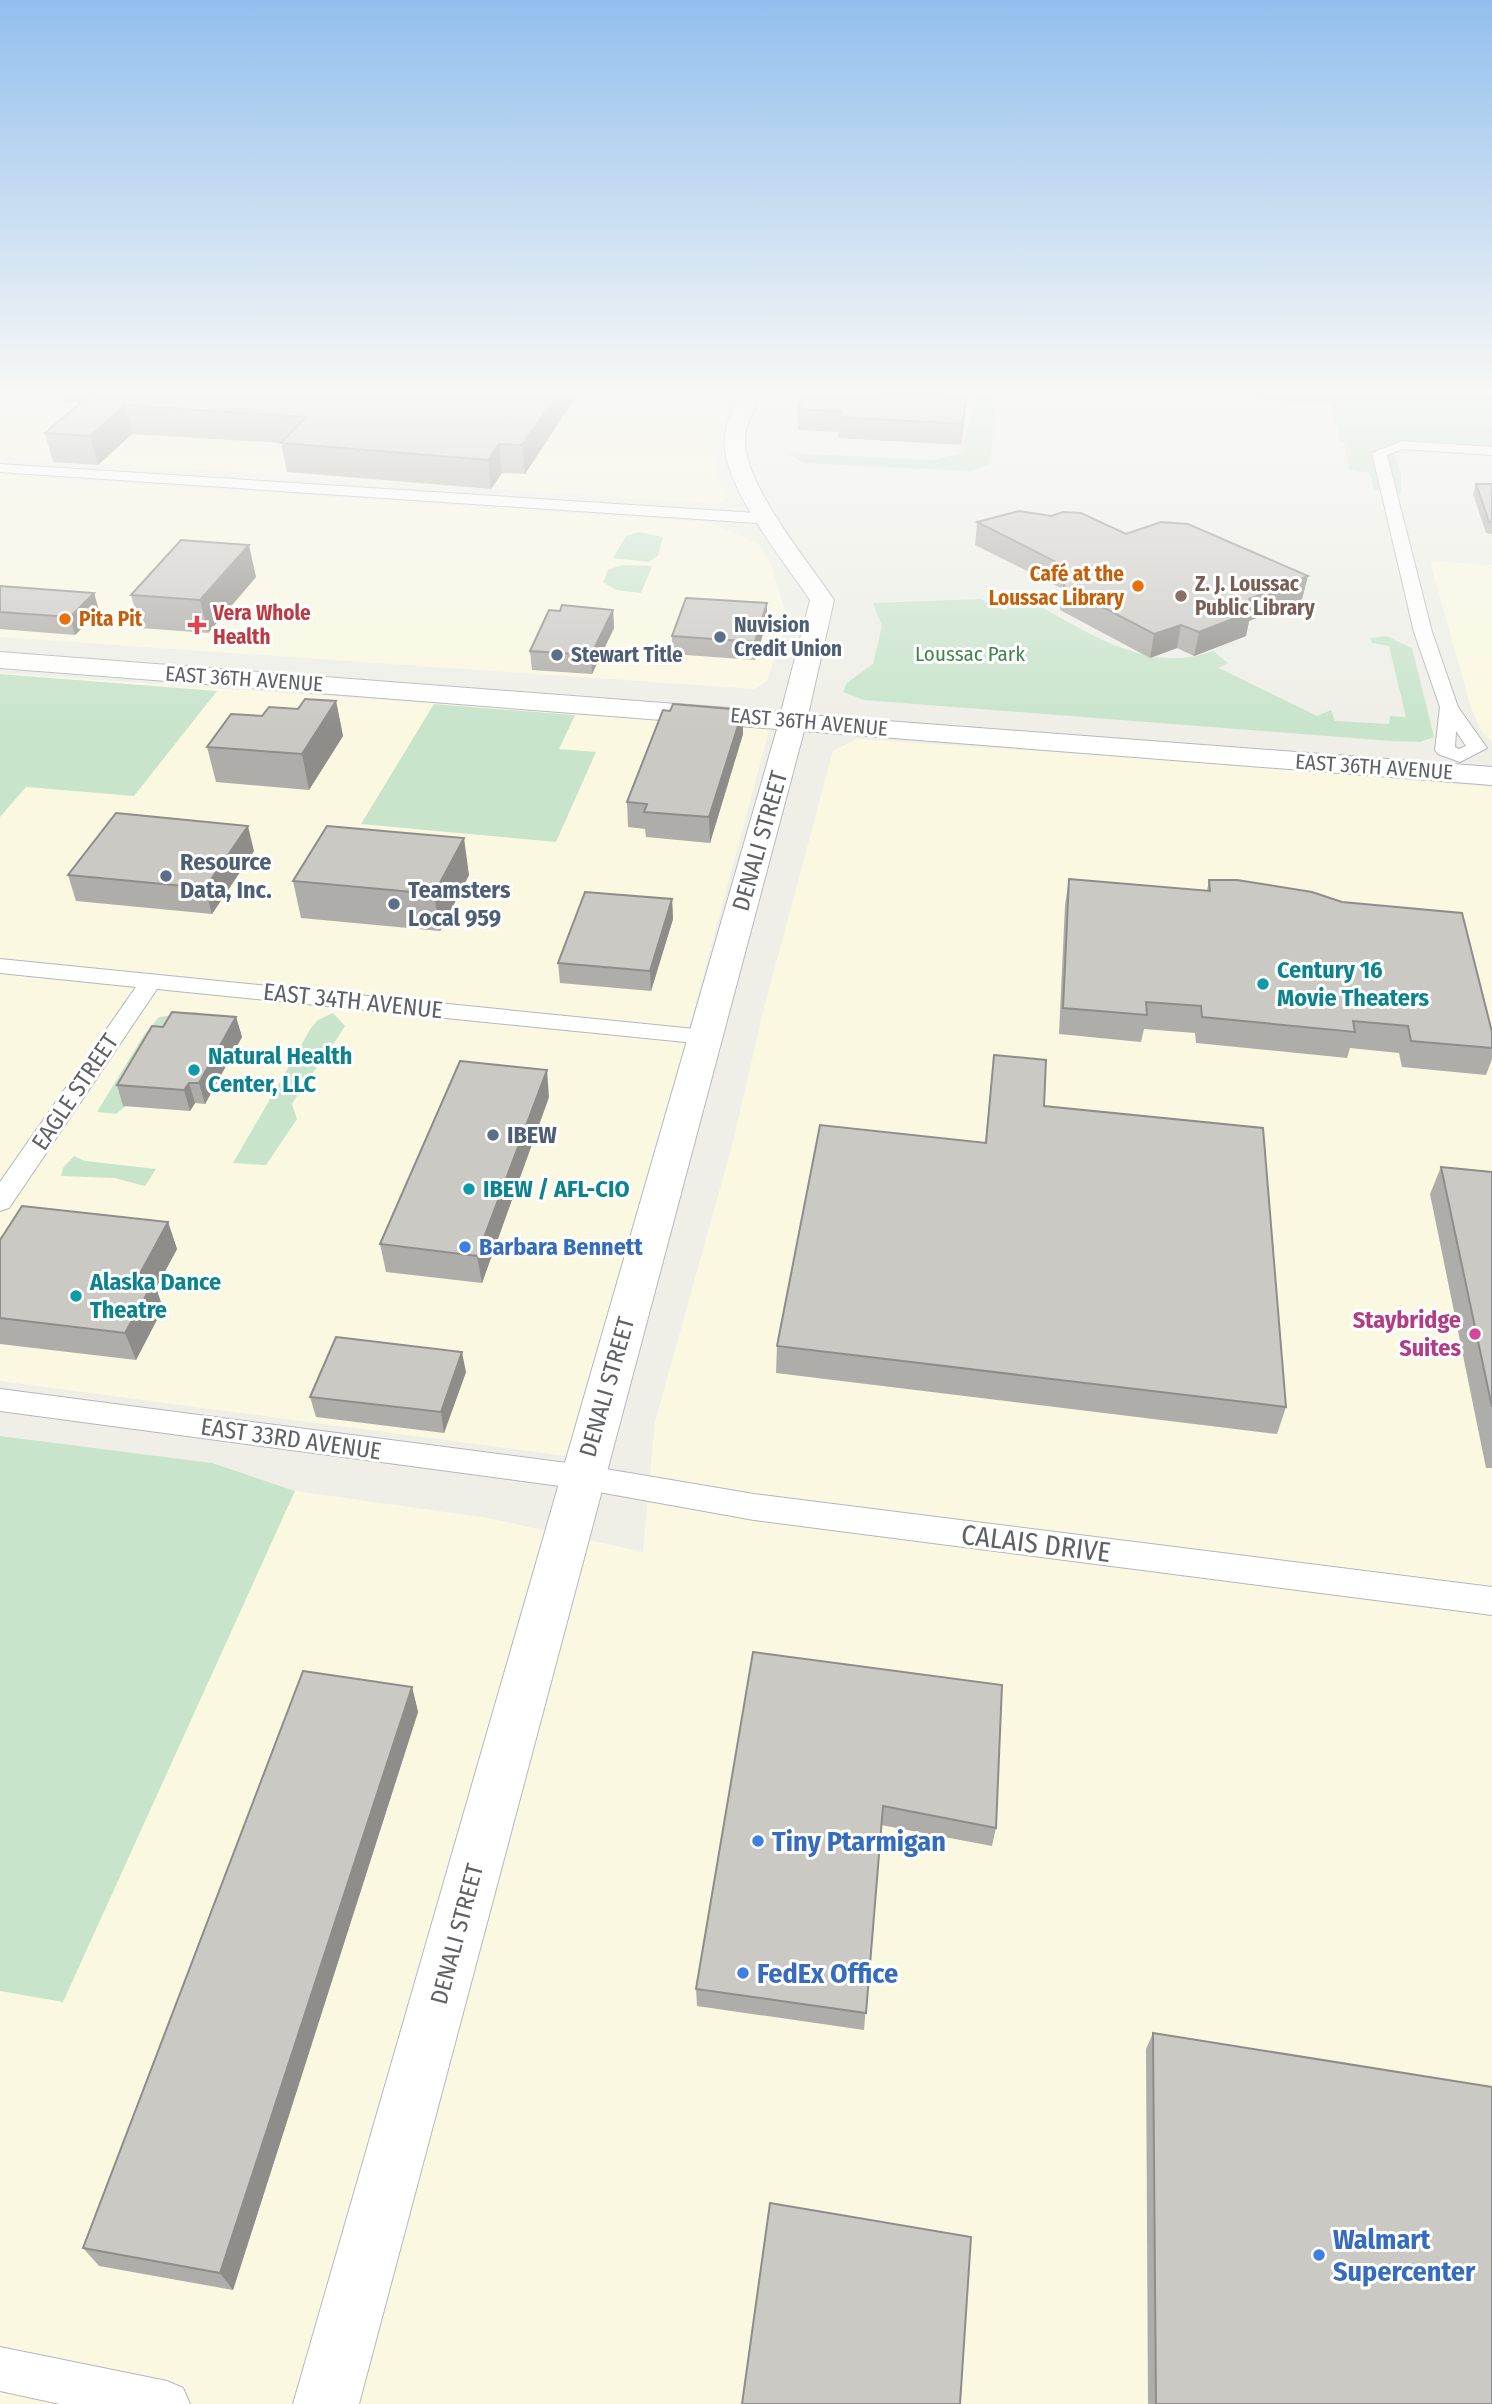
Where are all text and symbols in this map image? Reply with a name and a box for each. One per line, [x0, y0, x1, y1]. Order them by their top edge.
place label: Café at the Loussac Library [989, 561, 1125, 611]
place label: Z. J. Loussac Public Library [1195, 571, 1316, 621]
marker: Café at the Loussac Library [1130, 578, 1146, 594]
marker: Z. J. Loussac Public Library [1173, 588, 1189, 604]
place label: Vera Whole Health [212, 600, 311, 650]
place label: Pita Pit [79, 606, 143, 632]
marker: Pita Pit [57, 611, 73, 627]
place label: Nuvision Credit Union [734, 612, 842, 662]
marker: Vera Whole Health [187, 615, 207, 635]
marker: Nuvision Credit Union [712, 629, 728, 645]
park label: Loussac Park [915, 641, 1025, 667]
place label: Stewart Title [571, 642, 683, 668]
marker: Stewart Title [549, 647, 565, 663]
street label: EAST 36TH AVENUE [164, 661, 324, 697]
street label: EAST 36TH AVENUE [729, 702, 889, 742]
street label: EAST 36TH AVENUE [1294, 749, 1454, 785]
street label: DENALI STREET [727, 768, 793, 914]
place label: Resource Data, Inc. [180, 848, 272, 904]
marker: Resource Data, Inc. [158, 868, 174, 884]
place label: Teamsters Local 959 [408, 876, 511, 932]
marker: Teamsters Local 959 [386, 896, 402, 912]
place label: Century 16 Movie Theaters [1277, 956, 1430, 1012]
marker: Century 16 Movie Theaters [1255, 976, 1271, 992]
street label: EAST 34TH AVENUE [262, 978, 444, 1024]
street label: EAGLE STREET [26, 1029, 124, 1155]
place label: Natural Health Center, LLC [208, 1042, 352, 1098]
marker: Natural Health Center, LLC [186, 1062, 202, 1078]
place label: IBEW [507, 1121, 557, 1149]
marker: IBEW [485, 1127, 501, 1143]
place label: IBEW / AFL-CIO [483, 1175, 630, 1203]
marker: IBEW / AFL-CIO [461, 1181, 477, 1197]
place label: Barbara Bennett [479, 1233, 643, 1261]
marker: Barbara Bennett [457, 1239, 473, 1255]
place label: Alaska Dance Theatre [89, 1268, 221, 1324]
marker: Alaska Dance Theatre [68, 1288, 84, 1304]
place label: Staybridge Suites [1353, 1306, 1461, 1362]
street label: DENALI STREET [574, 1314, 640, 1460]
marker: Staybridge Suites [1467, 1326, 1483, 1342]
street label: EAST 33RD AVENUE [199, 1412, 383, 1466]
street label: CALAIS DRIVE [959, 1518, 1112, 1569]
place label: Tiny Ptarmigan [772, 1825, 946, 1858]
marker: Tiny Ptarmigan [750, 1833, 766, 1849]
street label: DENALI STREET [425, 1861, 489, 2007]
place label: FedEx Office [757, 1957, 898, 1990]
marker: FedEx Office [735, 1965, 751, 1981]
place label: Walmart Supercenter [1333, 2223, 1476, 2288]
marker: Walmart Supercenter [1311, 2247, 1327, 2263]

